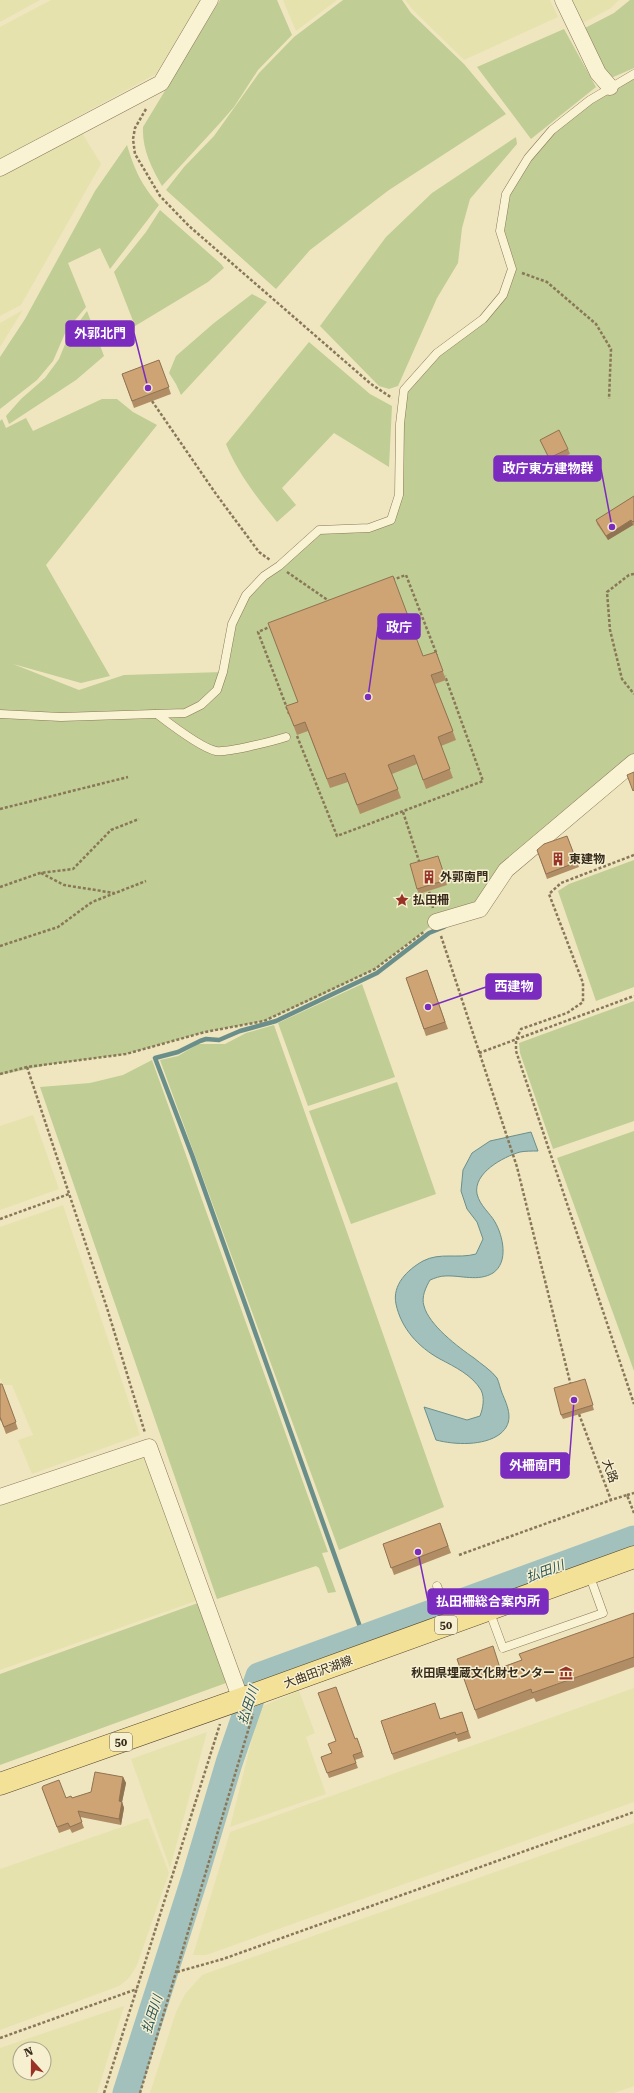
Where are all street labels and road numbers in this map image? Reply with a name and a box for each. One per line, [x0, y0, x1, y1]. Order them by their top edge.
street label: 大路 [599, 1457, 621, 1485]
road number: 50 [435, 1616, 457, 1634]
street label: 大曲田沢湖線 [282, 1653, 354, 1691]
road number: 50 [110, 1733, 132, 1751]

